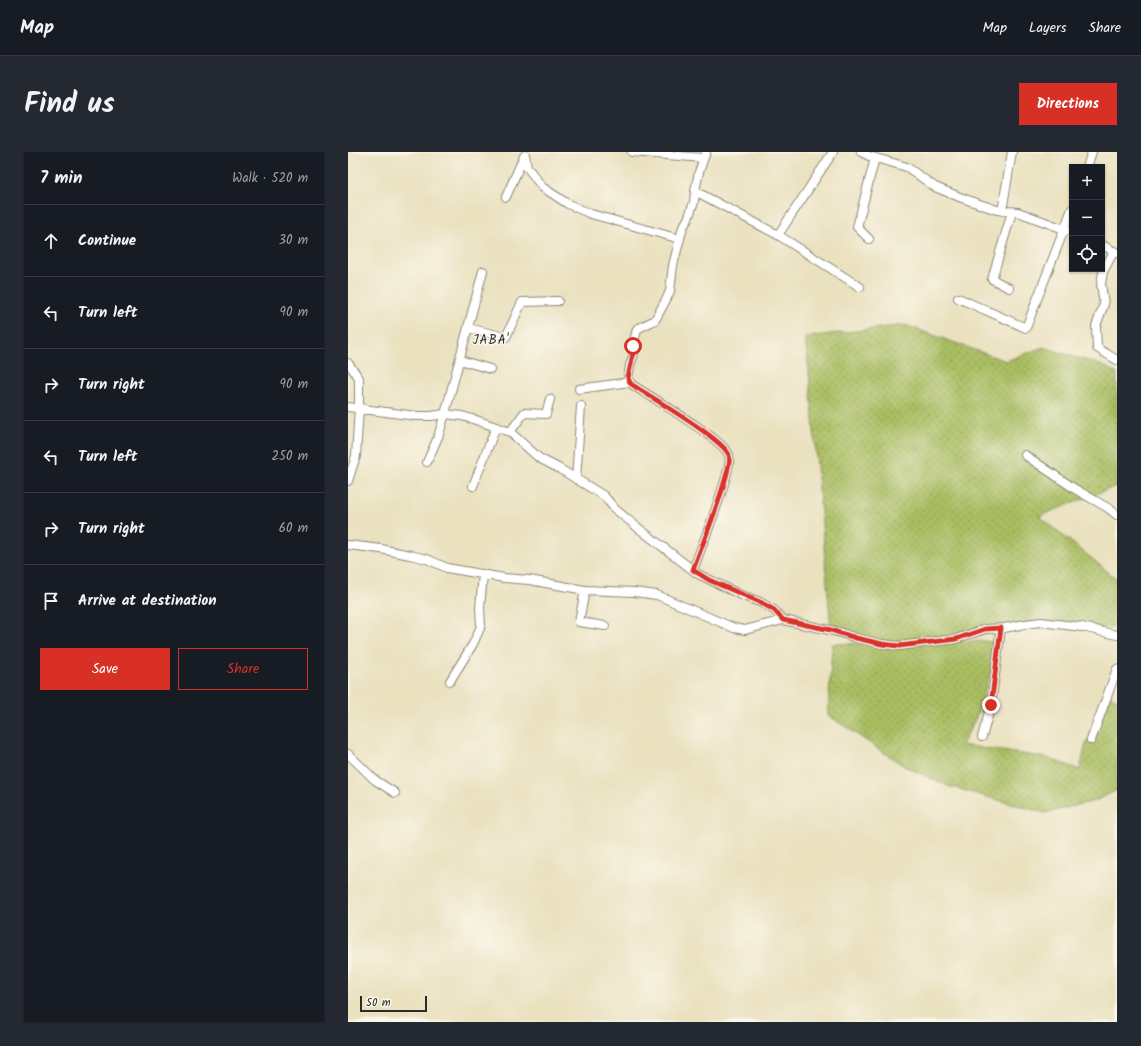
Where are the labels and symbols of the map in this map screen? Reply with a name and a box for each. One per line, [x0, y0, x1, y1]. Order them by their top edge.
district label: JABA' [472, 330, 510, 351]
route start [624, 337, 642, 355]
route end [982, 696, 1000, 714]
scale bar [360, 994, 427, 1013]

